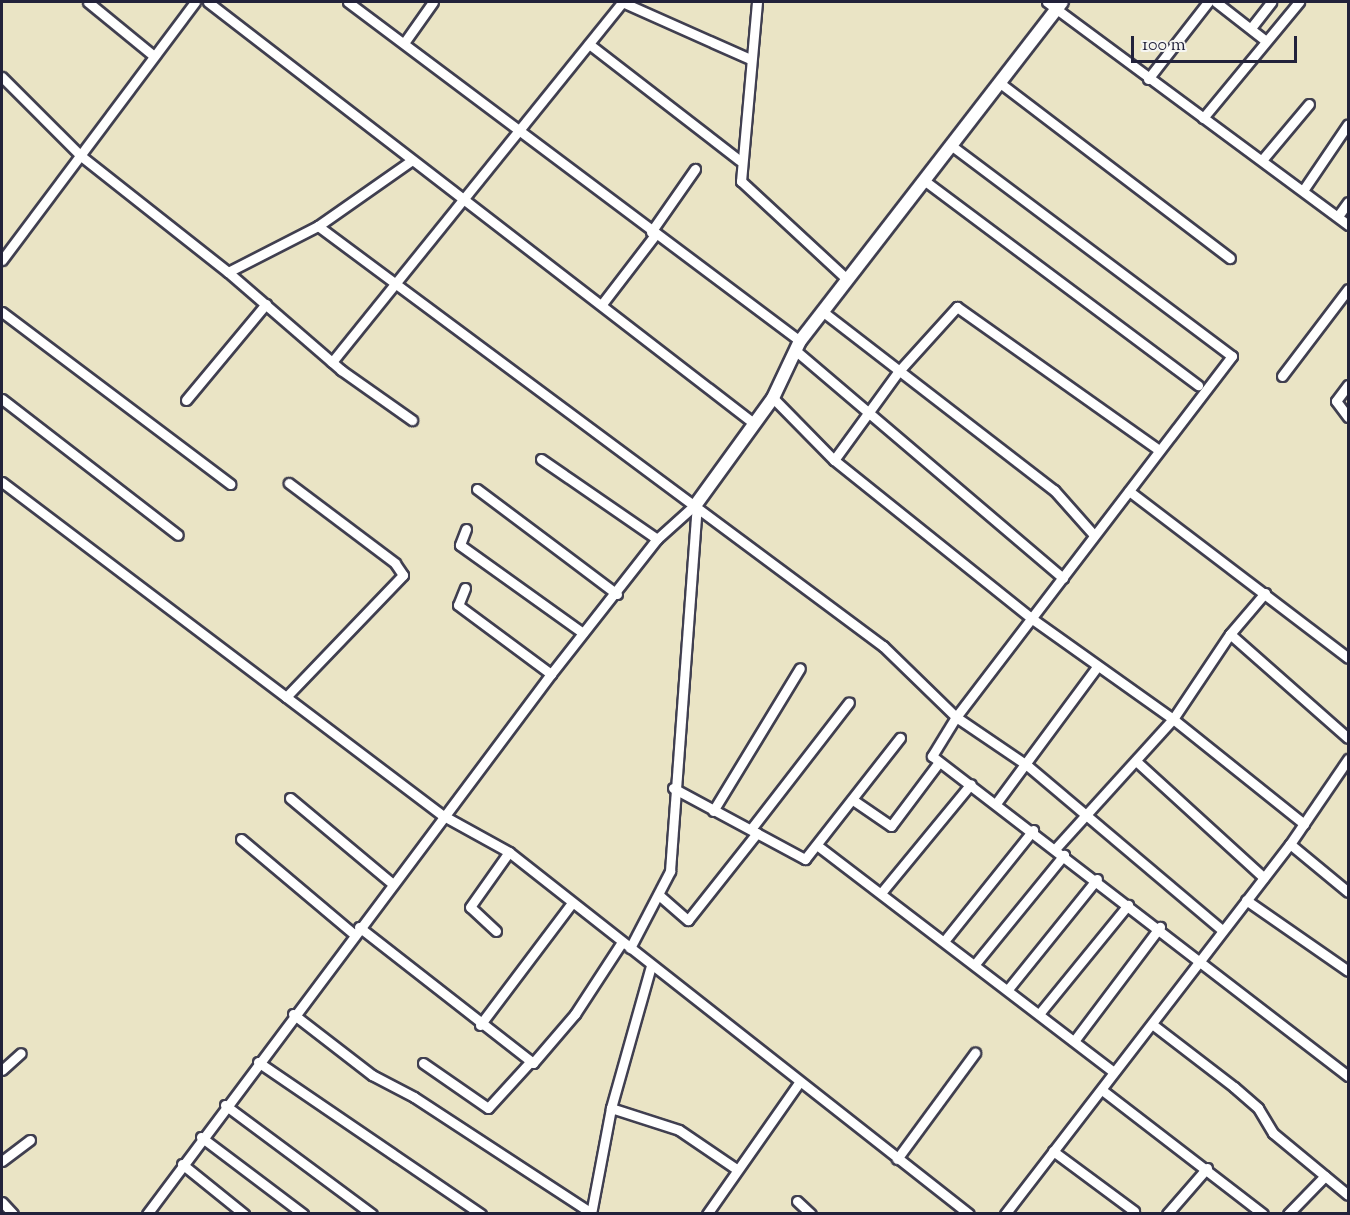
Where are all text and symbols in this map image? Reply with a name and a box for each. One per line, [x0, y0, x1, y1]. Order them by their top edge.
scale bar [1134, 24, 1300, 62]
text: 100 m [1142, 33, 1186, 59]

